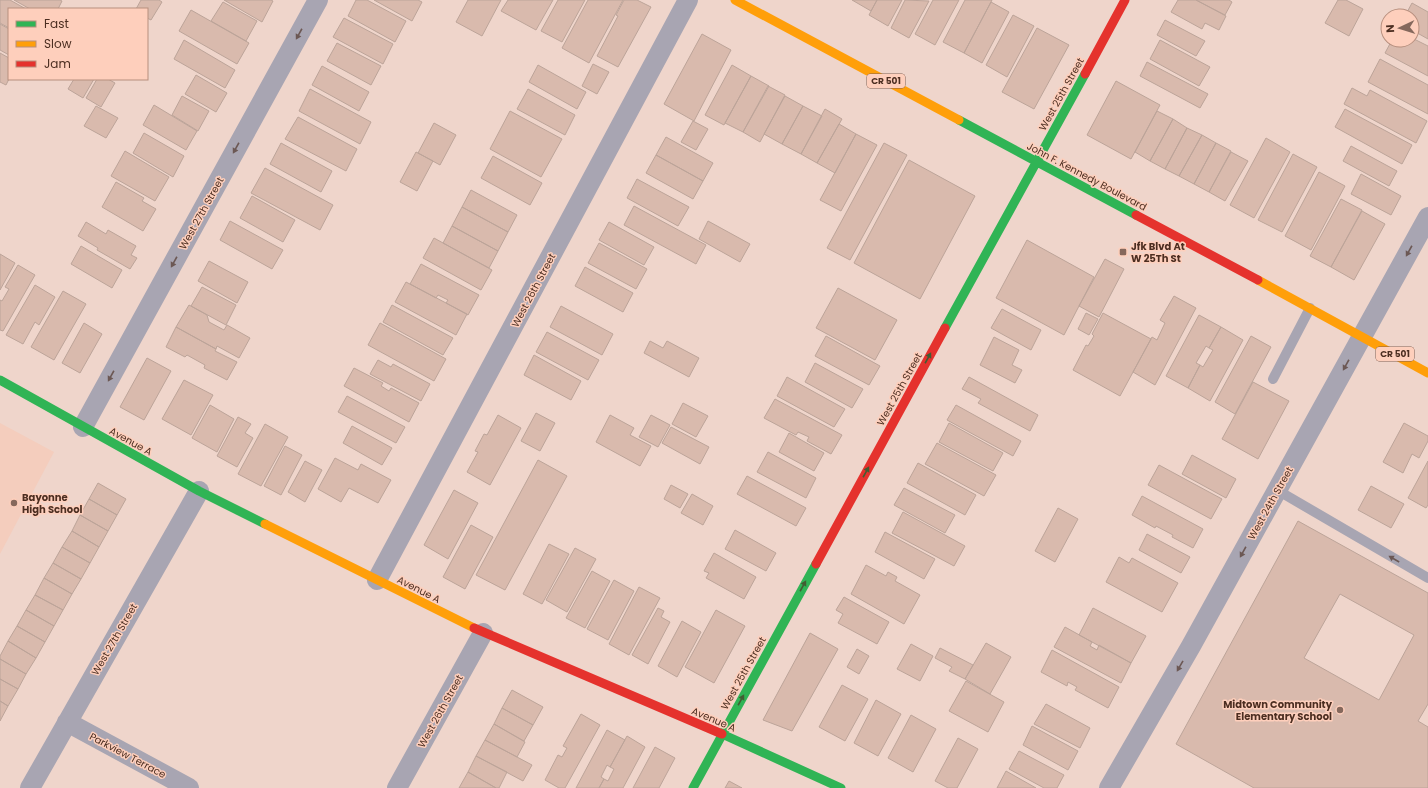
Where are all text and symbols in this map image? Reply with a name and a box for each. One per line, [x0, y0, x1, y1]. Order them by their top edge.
legend [8, 8, 148, 80]
north arrow [1380, 8, 1420, 48]
text: Fast [44, 15, 69, 32]
text: N [1382, 24, 1398, 33]
one-way arrow [296, 28, 302, 40]
text: Slow [44, 35, 72, 52]
text: Jam [44, 55, 71, 72]
street label: West 25th Street [1035, 55, 1088, 134]
road number: CR 501 [867, 74, 905, 88]
street label: John F. Kennedy Boulevard [1024, 138, 1149, 214]
one-way arrow [233, 142, 240, 154]
street label: West 27th Street [175, 174, 228, 252]
place label: Jfk Blvd At W 25Th St [1131, 239, 1185, 266]
one-way arrow [1406, 245, 1413, 257]
marker: Jfk Blvd At W 25Th St [1118, 247, 1128, 257]
street label: West 26th Street [508, 250, 559, 330]
one-way arrow [171, 256, 177, 268]
road number: CR 501 [1376, 347, 1414, 361]
street label: West 25th Street [873, 350, 926, 429]
one-way arrow [925, 352, 932, 364]
one-way arrow [1343, 359, 1350, 371]
one-way arrow [108, 370, 115, 382]
street label: Avenue A [107, 423, 155, 460]
street label: West 24th Street [1244, 464, 1297, 543]
one-way arrow [863, 466, 869, 478]
place label: Bayonne High School [22, 490, 83, 517]
marker: Bayonne High School [9, 498, 19, 508]
one-way arrow [1240, 546, 1246, 558]
one-way arrow [1388, 555, 1400, 562]
street label: Avenue A [394, 572, 443, 607]
one-way arrow [800, 580, 807, 592]
street label: West 27th Street [88, 600, 141, 678]
street label: West 25th Street [717, 634, 770, 713]
one-way arrow [1176, 660, 1183, 672]
street label: West 26th Street [414, 672, 467, 751]
one-way arrow [737, 694, 744, 706]
place label: Midtown Community Elementary School [1223, 697, 1333, 724]
street label: Avenue A [689, 703, 739, 736]
marker: Midtown Community Elementary School [1335, 705, 1345, 715]
street label: Parkview Terrace [87, 729, 169, 782]

